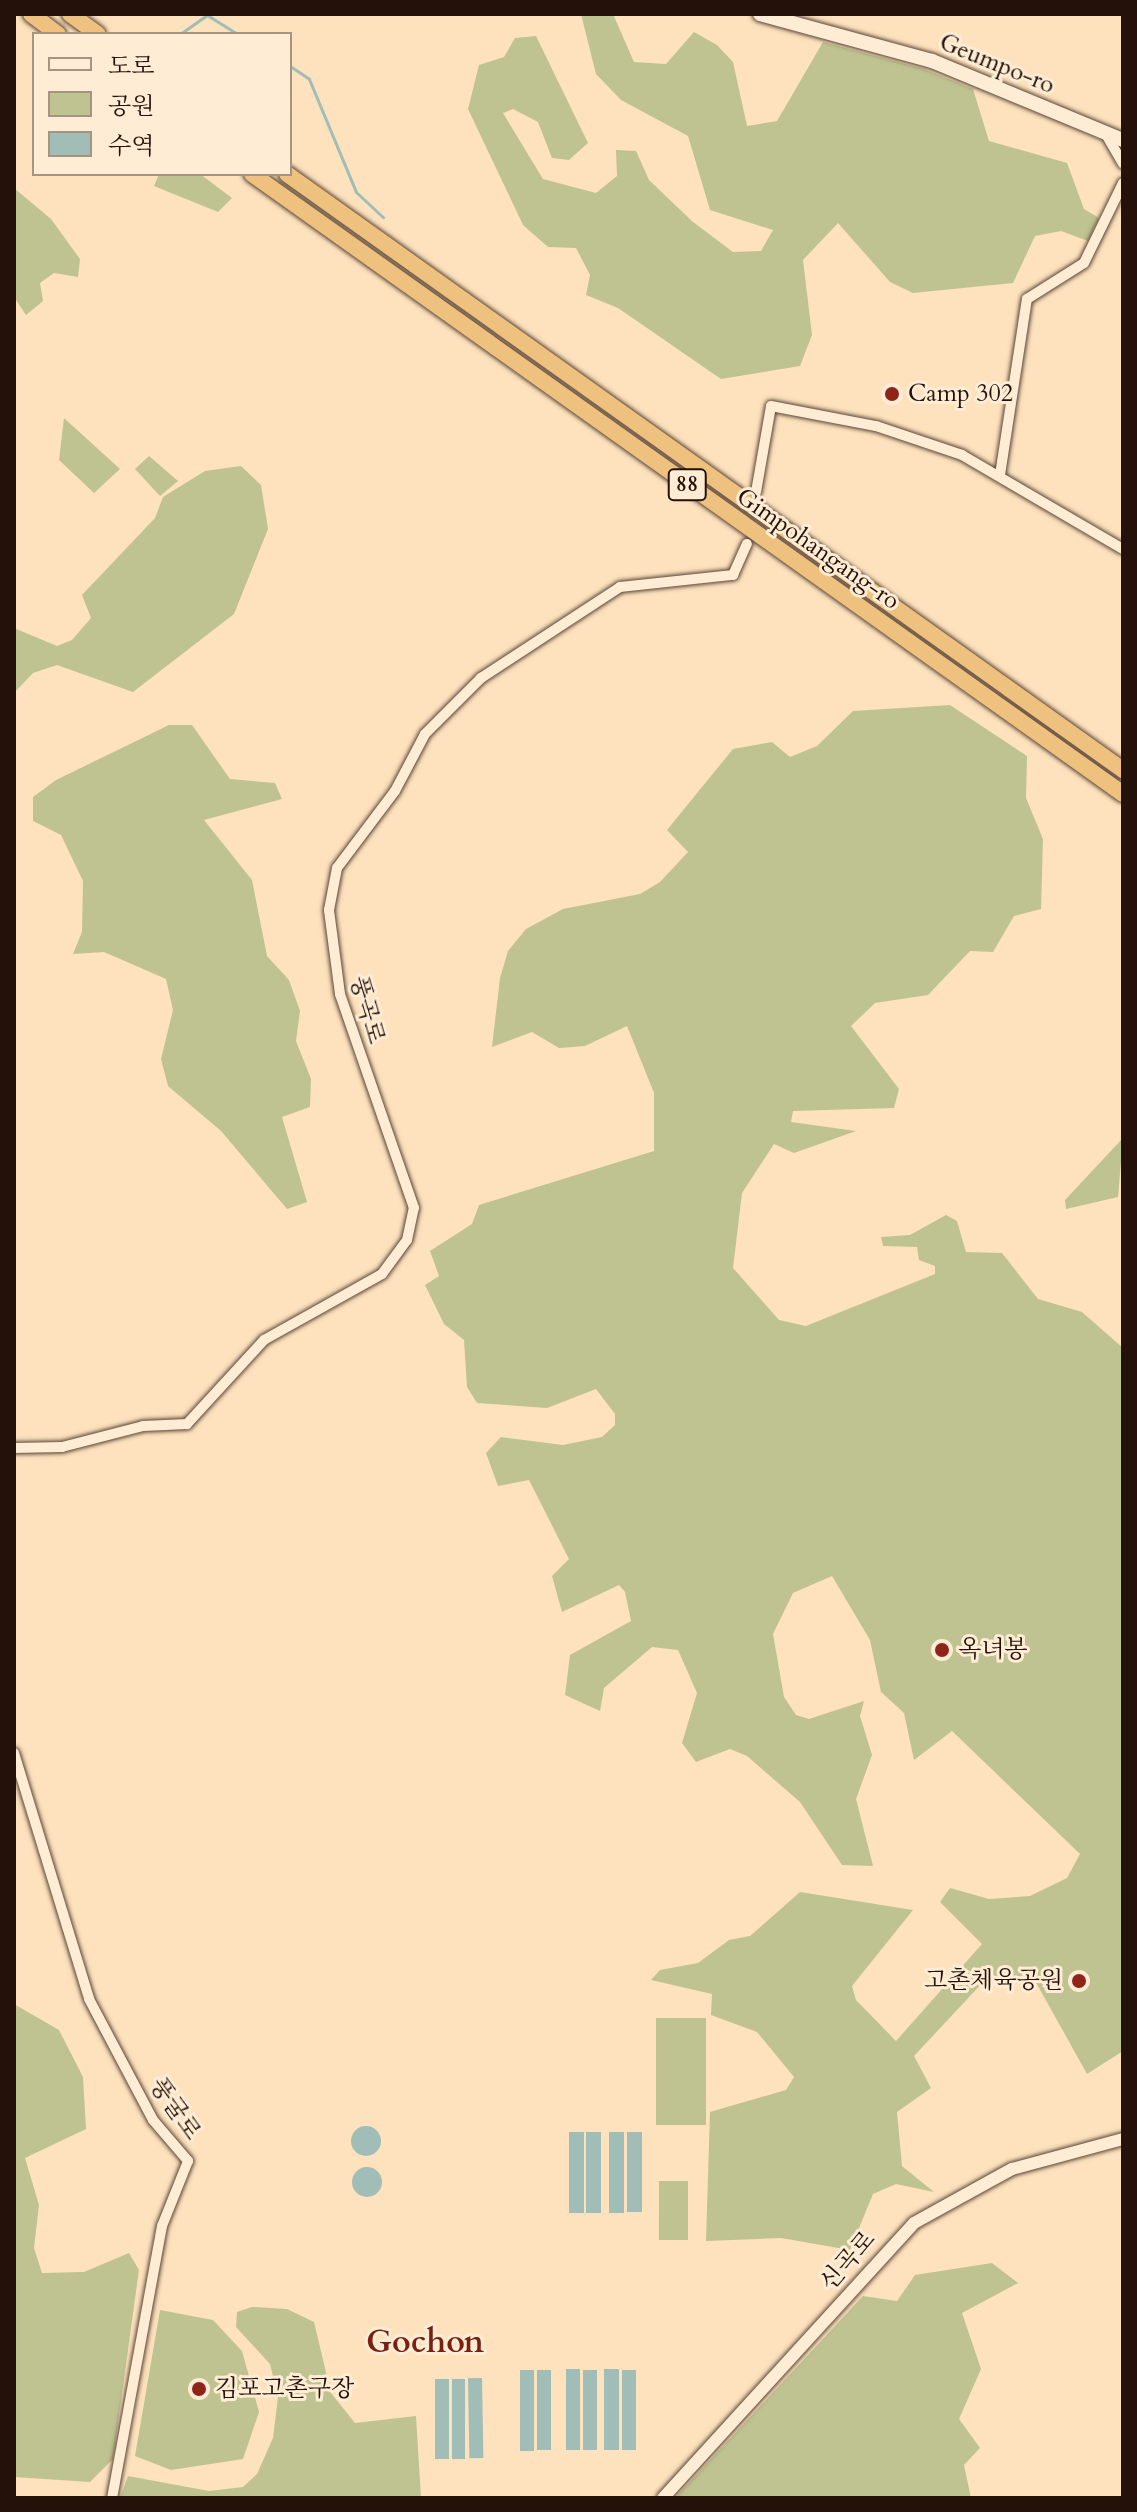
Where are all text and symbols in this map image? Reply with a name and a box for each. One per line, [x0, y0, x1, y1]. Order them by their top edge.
street label: Geumpo-ro [935, 28, 1059, 100]
legend [32, 32, 292, 176]
text: 도로 [108, 50, 154, 83]
text: 공원 [108, 90, 154, 123]
text: 수역 [108, 130, 154, 163]
place label: Camp 302 [908, 380, 1013, 408]
marker: Camp 302 [883, 385, 901, 403]
road number: 88 [667, 467, 707, 503]
street label: Gimpohangang-ro [731, 482, 905, 616]
street label: 풍곡로 [344, 973, 390, 1047]
place label: 옥녀봉 [958, 1636, 1028, 1664]
marker: 옥녀봉 [933, 1641, 951, 1659]
place label: 고촌체육공원 [924, 1967, 1063, 1995]
marker: 고촌체육공원 [1070, 1972, 1088, 1990]
street label: 풍굴로 [143, 2072, 207, 2146]
street label: 신곡로 [814, 2225, 882, 2297]
district label: Gochon [366, 2323, 484, 2361]
place label: 김포고촌구장 [215, 2375, 354, 2403]
marker: 김포고촌구장 [190, 2380, 208, 2398]

